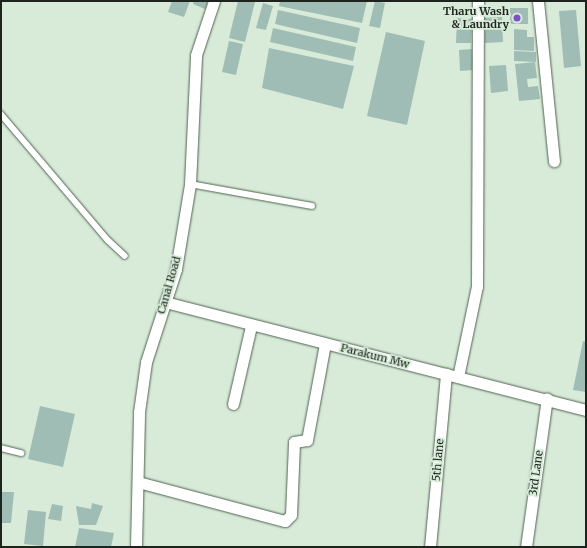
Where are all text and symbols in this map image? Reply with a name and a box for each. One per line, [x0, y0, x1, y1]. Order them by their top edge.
place label: Tharu Wash & Laundry [443, 5, 509, 31]
marker: Tharu Wash & Laundry [512, 13, 522, 23]
street label: Canal Road [155, 255, 183, 315]
street label: Parakum Mw [339, 341, 411, 371]
street label: 5th lane [430, 438, 446, 482]
street label: 3rd Lane [526, 449, 546, 497]

